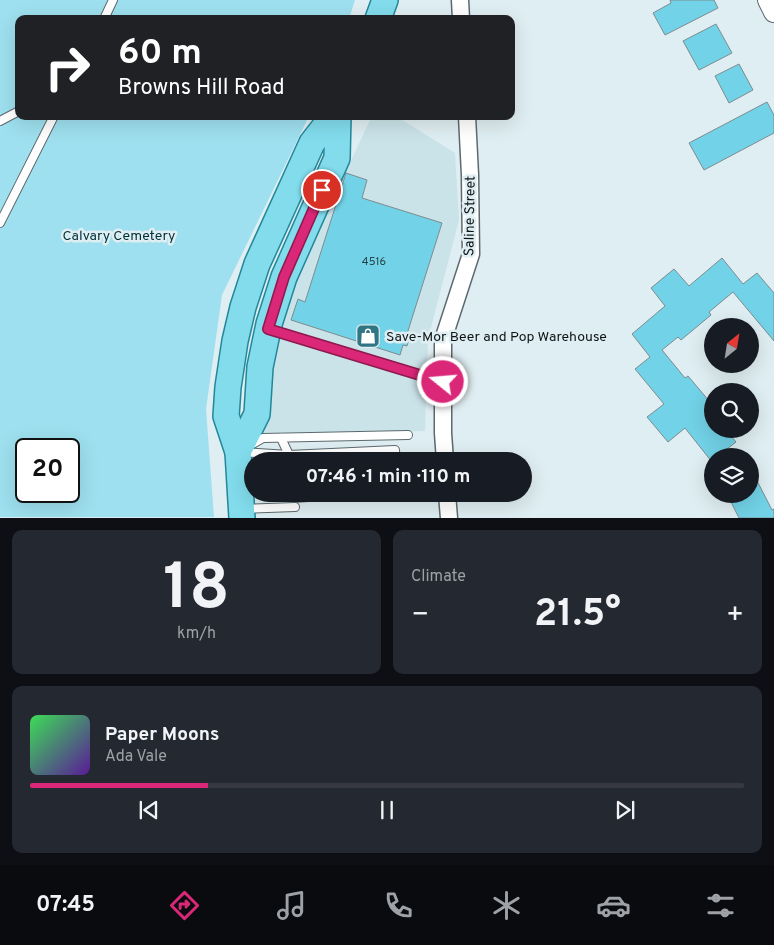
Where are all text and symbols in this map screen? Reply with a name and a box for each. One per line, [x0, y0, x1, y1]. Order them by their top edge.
text: 60 m [118, 32, 202, 76]
icon: right [35, 35, 100, 100]
text: Browns Hill Road [118, 75, 285, 102]
pin [301, 169, 343, 211]
icon: arrive [308, 176, 336, 204]
street label: Saline Street [461, 176, 480, 256]
park label: Calvary Cemetery [63, 228, 175, 245]
house number: 4516 [362, 255, 386, 269]
north arrow [704, 318, 759, 372]
map controls [704, 318, 759, 503]
shop icon: Save-Mor Beer and Pop Warehouse [355, 323, 381, 349]
place label: Save-Mor Beer and Pop Warehouse [386, 329, 607, 346]
position arrow [416, 355, 468, 407]
button: search [704, 383, 759, 438]
speed limit sign: 20 [15, 438, 80, 503]
button: layers [704, 448, 759, 503]
text: 07:46 · 1 min · 110 m [306, 465, 470, 489]
text: 18 [163, 550, 230, 632]
text: Climate [411, 567, 466, 587]
text: 21.5° [534, 591, 621, 640]
text: − [411, 598, 429, 634]
text: + [726, 598, 744, 634]
text: km/h [177, 624, 216, 644]
text: Paper Moons [105, 723, 219, 747]
text: Ada Vale [105, 747, 167, 767]
icon: previous [135, 796, 163, 824]
icon: pause [373, 796, 401, 824]
icon: next [611, 796, 639, 824]
icon: directions [167, 888, 202, 923]
icon: music [274, 888, 309, 923]
icon: phone [381, 888, 416, 923]
icon: climate [489, 888, 524, 923]
icon: car [596, 888, 631, 923]
icon: filters [703, 888, 738, 923]
text: 07:45 [36, 892, 95, 919]

